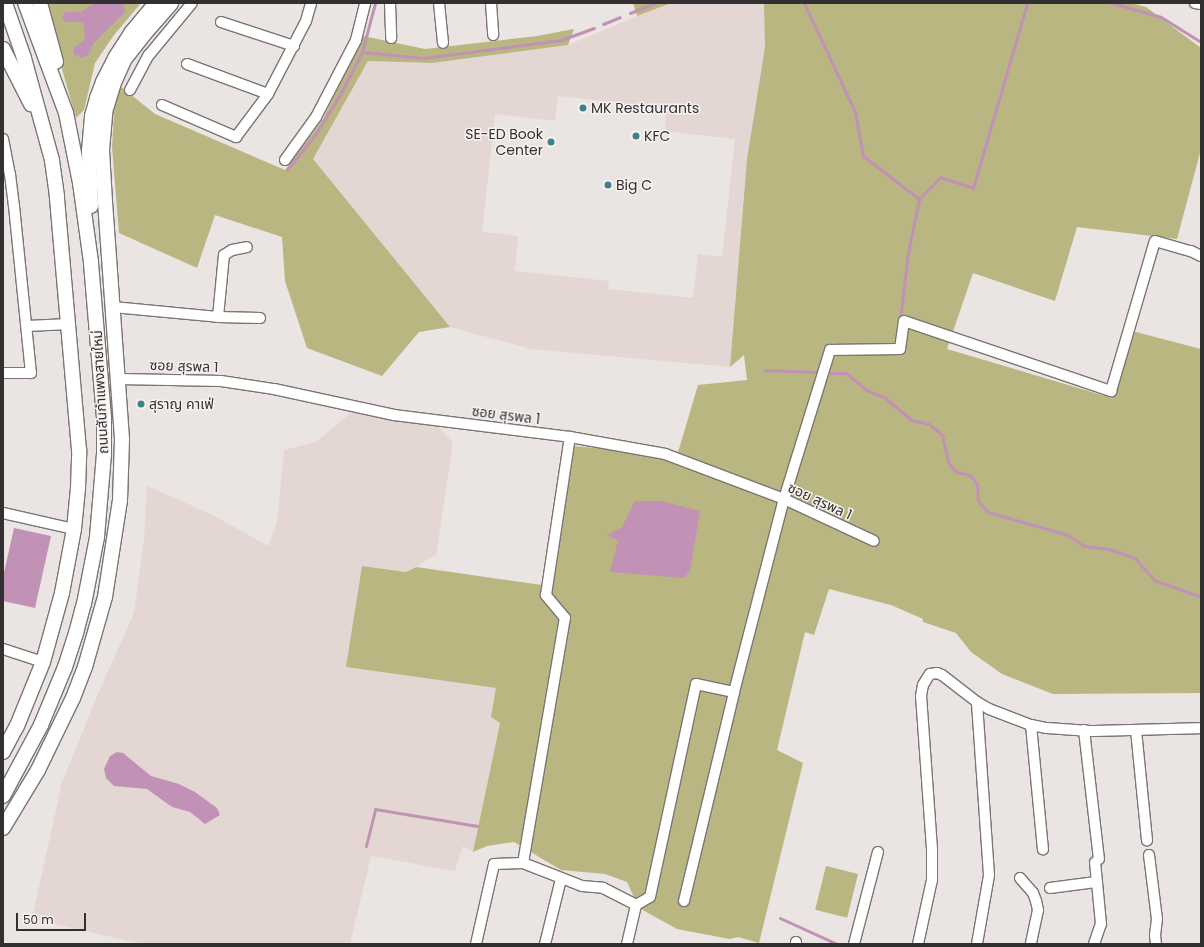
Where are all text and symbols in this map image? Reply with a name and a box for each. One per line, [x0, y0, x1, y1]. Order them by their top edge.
place label: MK Restaurants [591, 100, 699, 116]
marker: MK Restaurants [578, 103, 588, 113]
place label: SE-ED Book Center [465, 126, 543, 158]
place label: KFC [644, 128, 670, 144]
marker: KFC [631, 131, 641, 141]
marker: SE-ED Book Center [546, 137, 556, 147]
place label: Big C [616, 177, 652, 193]
marker: Big C [603, 180, 613, 190]
street label: ถนนสันกำแพงสายใหม่ [88, 330, 112, 454]
street label: ซอย สุรพล 1 [149, 356, 219, 376]
place label: สุราญ คาเฟ่ [149, 396, 214, 412]
marker: สุราญ คาเฟ่ [136, 399, 146, 409]
street label: ซอย สุรพล 1 [471, 402, 541, 428]
street label: ซอย สุรพล 1 [785, 479, 855, 523]
scale bar [18, 905, 88, 931]
text: 50 m [23, 911, 54, 928]

